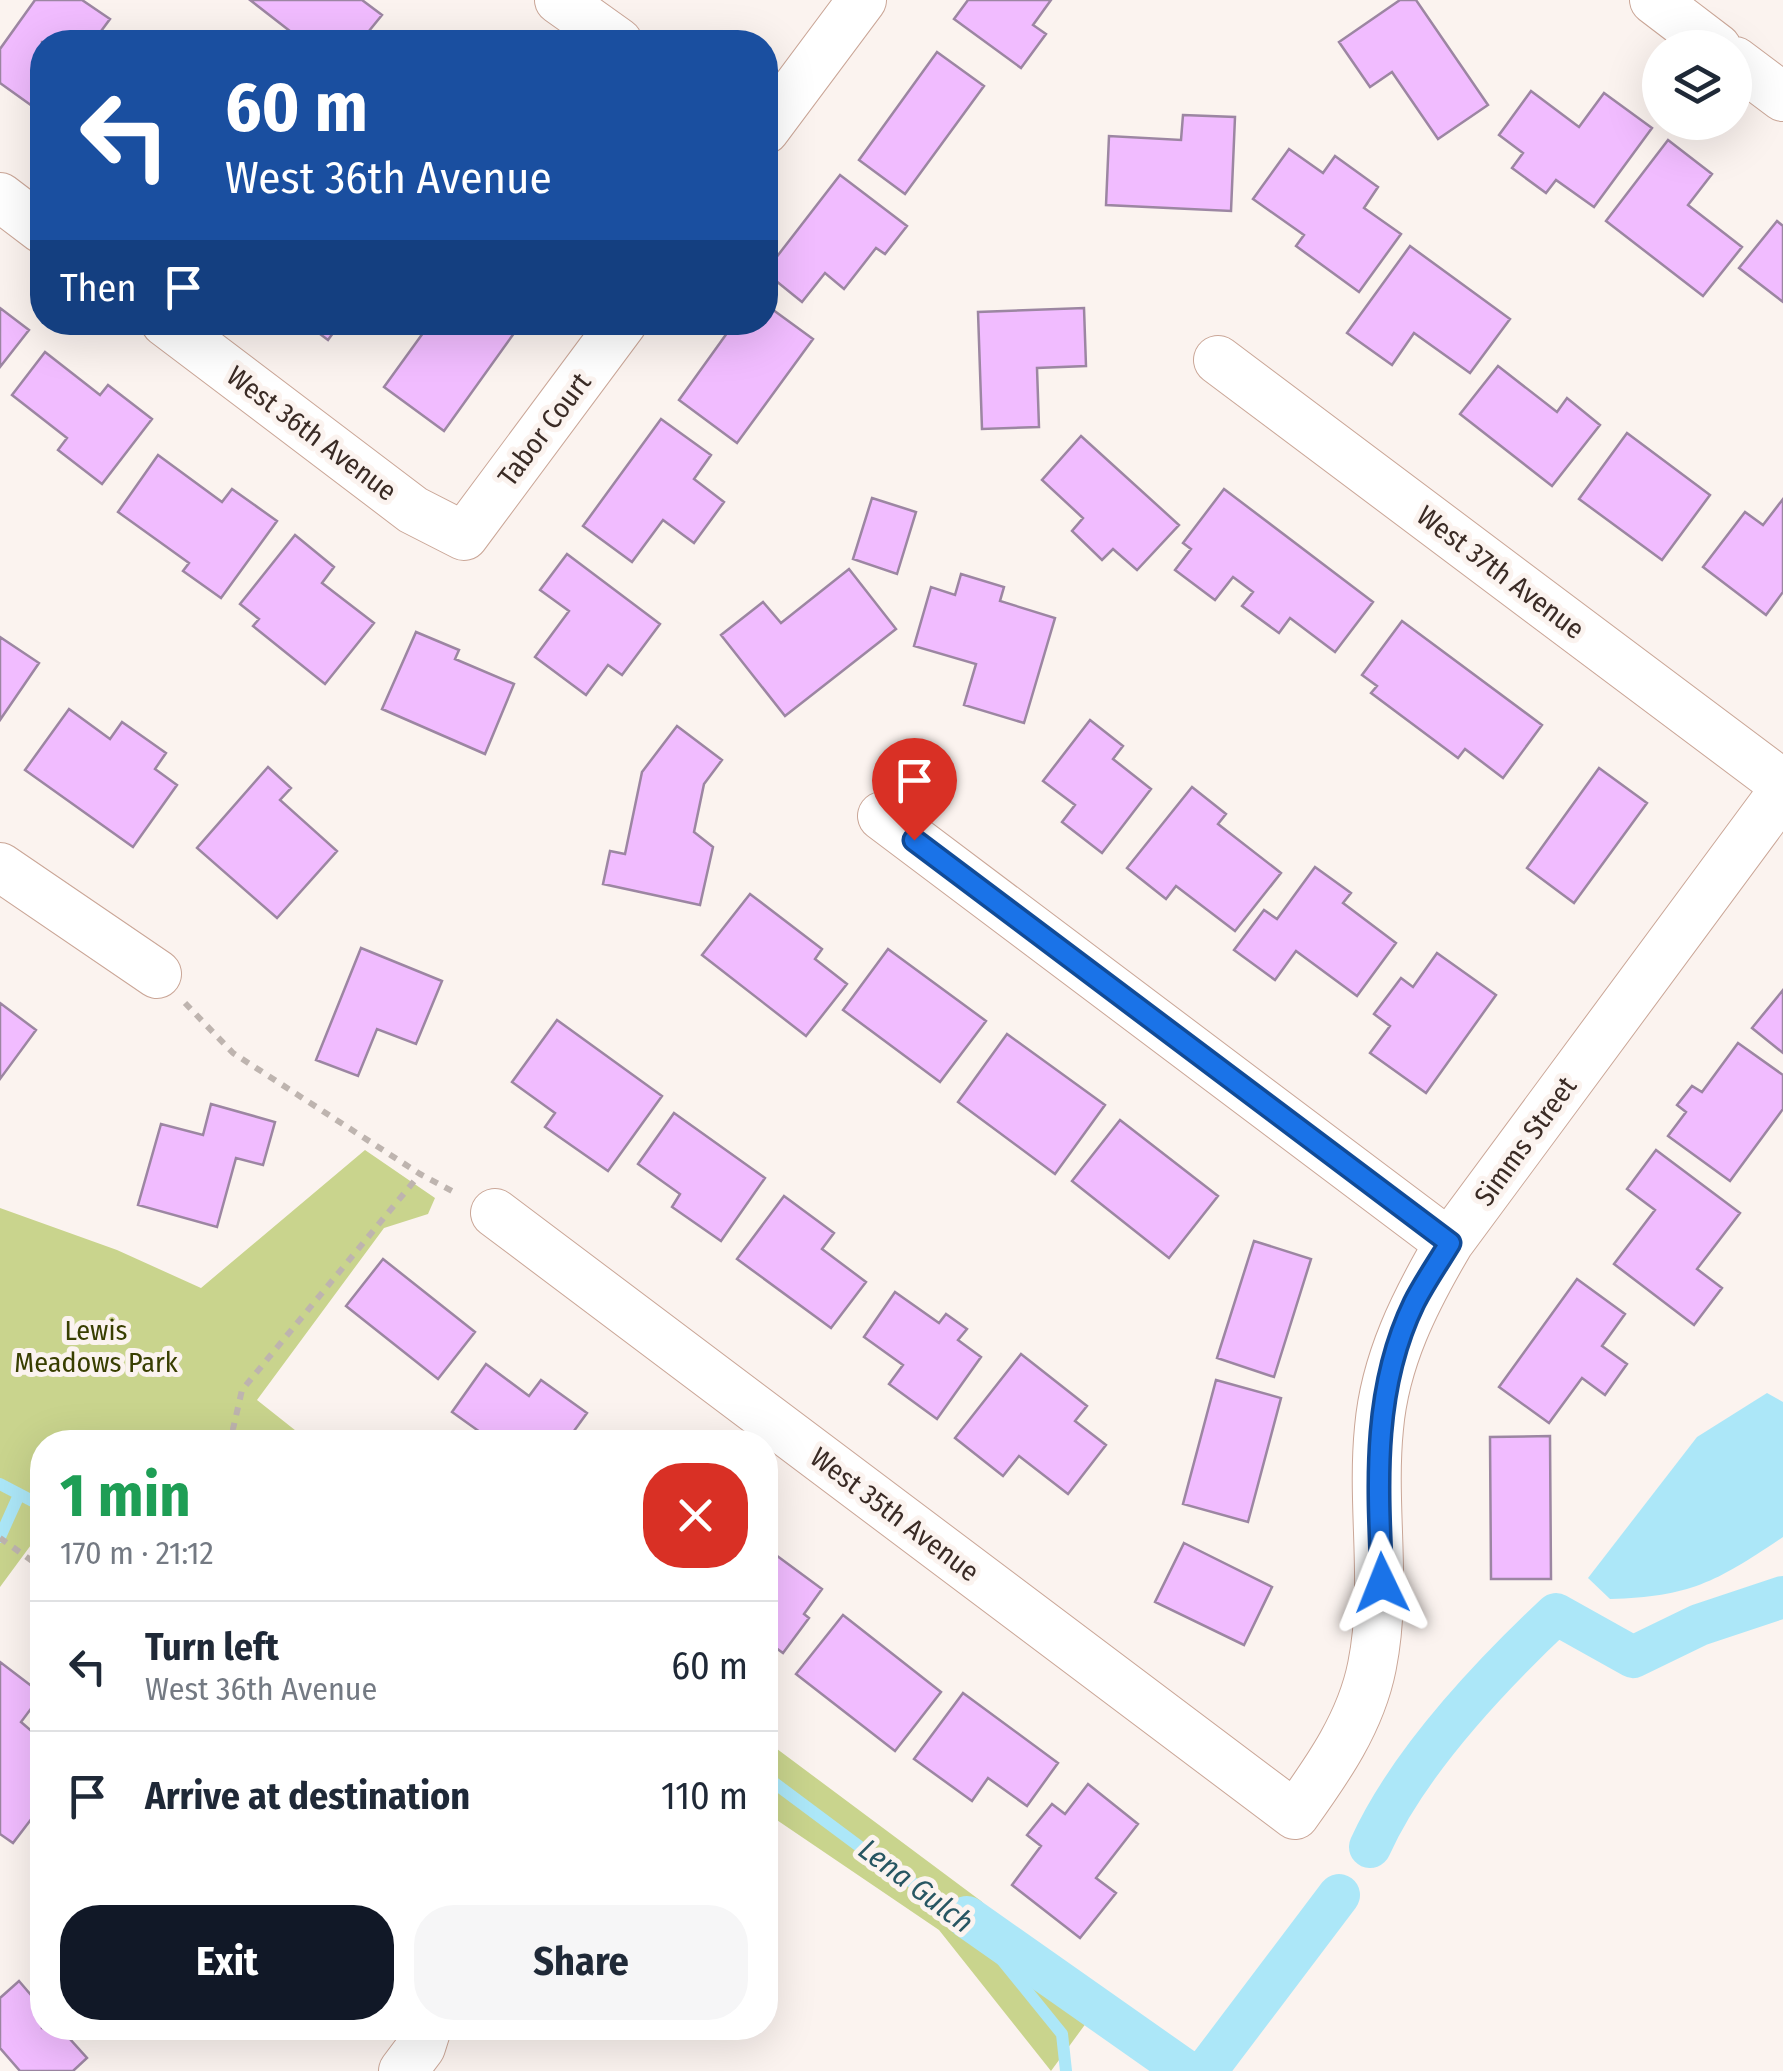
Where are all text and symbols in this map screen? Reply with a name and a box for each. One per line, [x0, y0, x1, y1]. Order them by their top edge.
map controls [1642, 30, 1752, 140]
button: layers [1642, 30, 1752, 140]
text: 60 m [225, 66, 368, 150]
icon: left [60, 70, 190, 200]
text: West 36th Avenue [225, 151, 552, 205]
icon: arrive [156, 260, 211, 315]
text: Then [60, 265, 136, 311]
street label: West 36th Avenue [221, 359, 403, 508]
street label: Tabor Court [491, 366, 598, 492]
street label: West 37th Avenue [1411, 499, 1591, 646]
pin [872, 738, 957, 841]
icon: arrive [887, 753, 942, 808]
street label: Simms Street [1468, 1070, 1584, 1212]
park label: Lewis Meadows Park [14, 1314, 179, 1379]
street label: West 35th Avenue [804, 1440, 985, 1588]
text: 1 min [60, 1460, 191, 1532]
button: close [643, 1463, 748, 1568]
position arrow [1330, 1531, 1434, 1635]
text: 170 m · 21:12 [60, 1534, 214, 1572]
text: Turn left [145, 1624, 279, 1670]
icon: left [60, 1639, 115, 1694]
text: 60 m [671, 1643, 748, 1689]
text: West 36th Avenue [145, 1670, 377, 1708]
icon: arrive [60, 1769, 115, 1824]
text: Arrive at destination [145, 1773, 470, 1819]
text: 110 m [661, 1773, 748, 1819]
water label: Lena Gulch [852, 1831, 980, 1941]
button: Exit [60, 1905, 394, 2020]
button: Share [414, 1905, 748, 2020]

